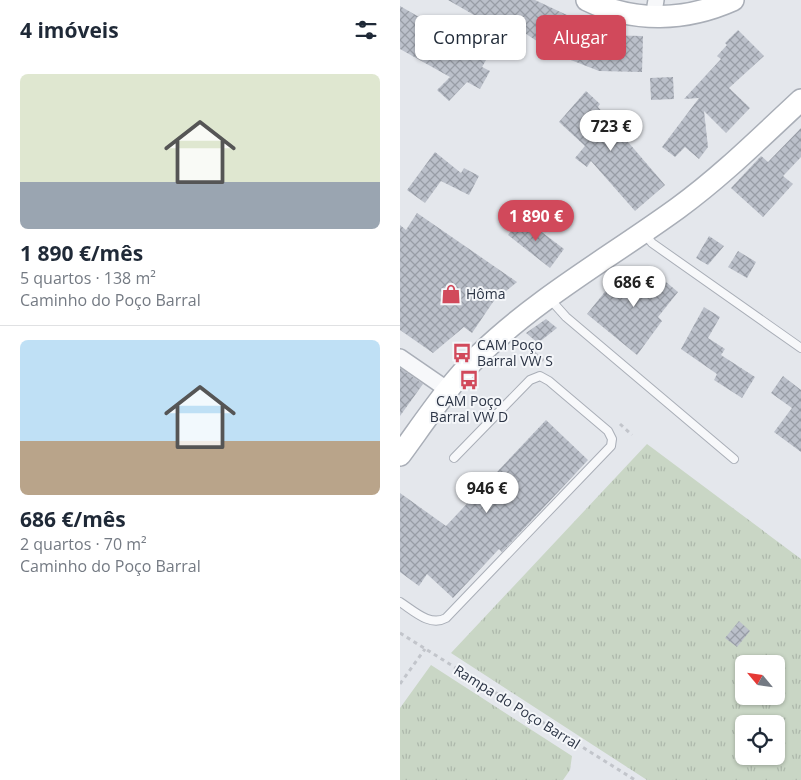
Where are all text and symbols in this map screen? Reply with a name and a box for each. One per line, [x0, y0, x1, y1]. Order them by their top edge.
chip: Comprar [415, 15, 526, 60]
chip: Alugar [536, 15, 626, 60]
text: 4 imóveis [20, 16, 119, 44]
icon: filters [352, 16, 380, 44]
icon: home [155, 107, 245, 197]
pin: 723 € [576, 110, 646, 152]
text: 723 € [591, 115, 631, 137]
pin: 1 890 € [490, 200, 582, 242]
text: 1 890 € [509, 205, 563, 227]
text: 1 890 €/mês [20, 239, 143, 267]
pin: 686 € [599, 266, 669, 308]
text: 5 quartos · 138 m² [20, 267, 156, 289]
text: 686 € [614, 271, 654, 293]
shop icon: Hôma [440, 283, 462, 305]
place label: Hôma [466, 284, 505, 303]
text: Caminho do Poço Barral [20, 289, 201, 311]
place label: CAM Poço Barral VW S [477, 335, 553, 370]
bus stop icon: CAM Poço Barral VW S [451, 342, 473, 364]
bus stop icon: CAM Poço Barral VW D [458, 369, 480, 391]
icon: home [155, 372, 245, 462]
place label: CAM Poço Barral VW D [430, 391, 508, 426]
pin: 946 € [452, 472, 522, 514]
text: 946 € [467, 477, 507, 499]
text: 686 €/mês [20, 505, 126, 533]
text: 2 quartos · 70 m² [20, 533, 147, 555]
text: Caminho do Poço Barral [20, 555, 201, 577]
north arrow [735, 655, 785, 705]
map controls [735, 655, 785, 765]
street label: Rampa do Poço Barral [451, 660, 584, 753]
button: locate [735, 715, 785, 765]

